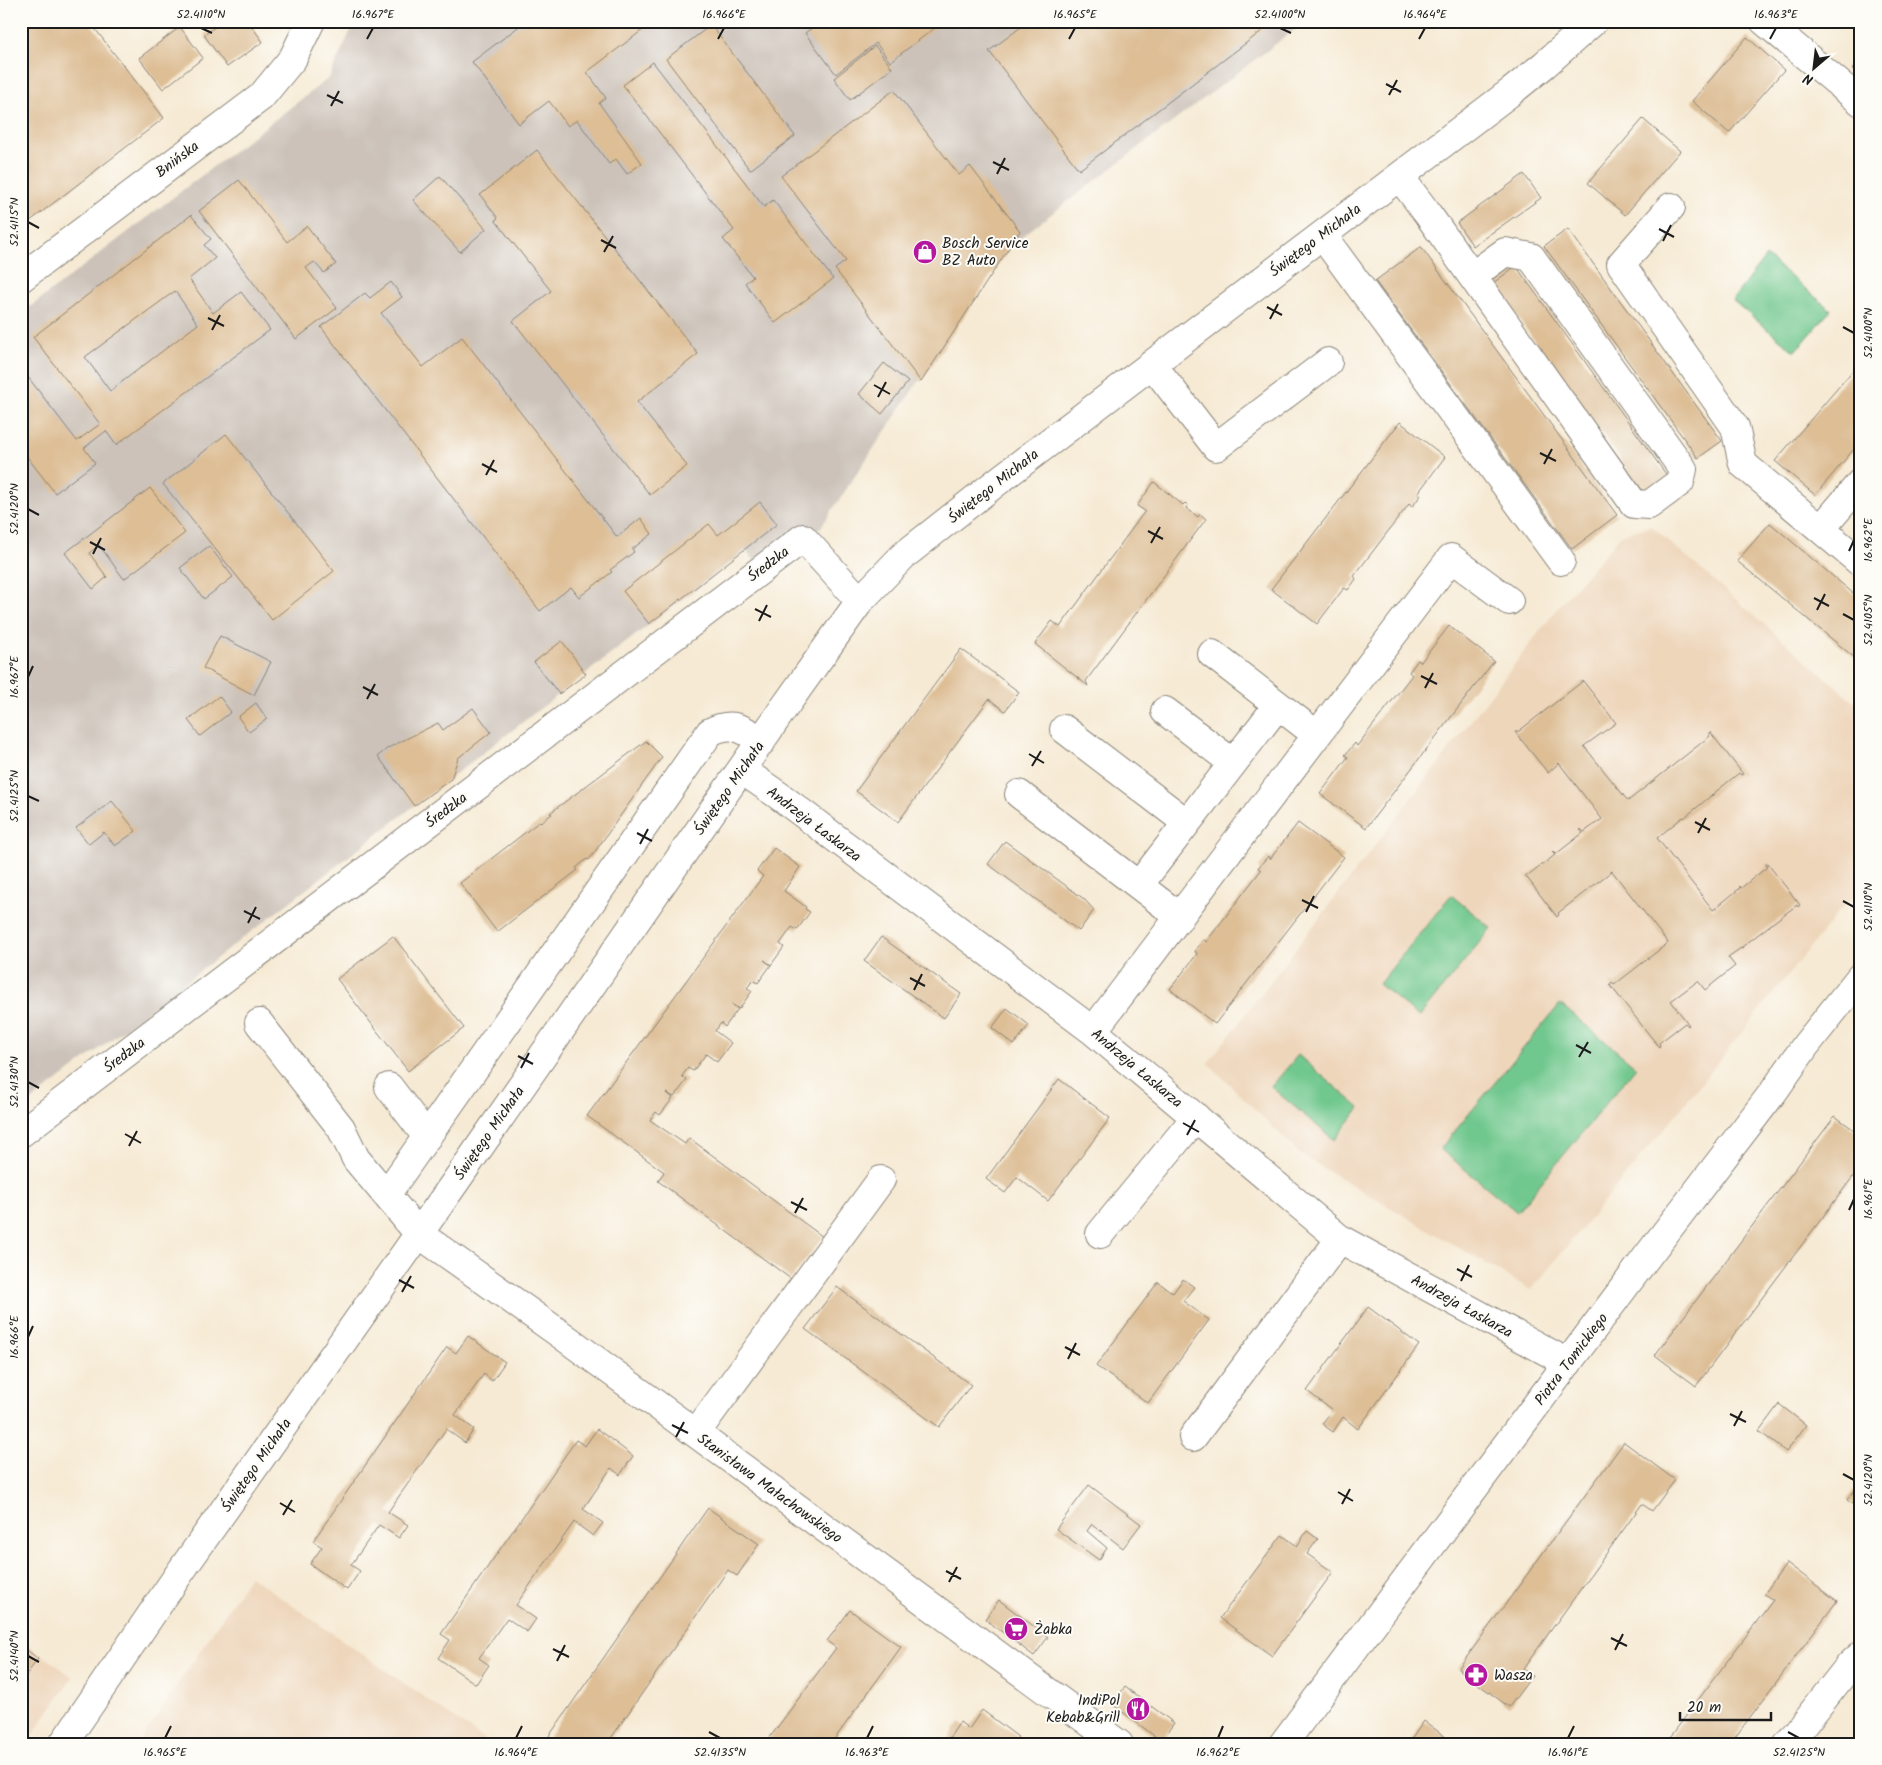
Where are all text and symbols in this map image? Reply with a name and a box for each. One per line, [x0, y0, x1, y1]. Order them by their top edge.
text: 52.4110°N [177, 5, 225, 24]
text: 16.967°E [352, 5, 395, 24]
text: 16.966°E [702, 5, 747, 24]
text: 16.965°E [1053, 5, 1098, 24]
text: 52.4100°N [1255, 5, 1305, 24]
text: 16.964°E [1403, 5, 1448, 24]
text: 16.963°E [1754, 5, 1799, 24]
north arrow [1790, 42, 1840, 92]
text: N [1799, 67, 1817, 90]
street label: Bnińska [151, 135, 205, 184]
text: 52.4115°N [5, 197, 24, 247]
street label: Świętego Michała [1264, 198, 1367, 284]
place label: Bosch Service BZ Auto [942, 232, 1029, 273]
shop icon: Bosch Service BZ Auto [912, 239, 938, 265]
text: 52.4100°N [1859, 308, 1878, 358]
street label: Świętego Michała [943, 443, 1044, 530]
text: 52.4120°N [5, 483, 24, 535]
text: 16.962°E [1859, 517, 1878, 562]
street label: Średzka [742, 541, 795, 589]
text: 52.4105°N [1859, 594, 1878, 646]
text: 16.967°E [5, 655, 24, 698]
street label: Świętego Michała [688, 737, 771, 841]
text: 52.4125°N [5, 770, 24, 822]
street label: Andrzeja Łaskarza [761, 781, 866, 869]
street label: Średzka [420, 787, 473, 835]
text: 52.4110°N [1859, 883, 1878, 931]
street label: Andrzeja Łaskarza [1085, 1023, 1188, 1114]
street label: Średzka [98, 1032, 151, 1080]
text: 52.4130°N [5, 1056, 24, 1108]
street label: Świętego Michała [448, 1082, 531, 1186]
text: 16.961°E [1859, 1178, 1878, 1219]
street label: Andrzeja Łaskarza [1406, 1269, 1517, 1345]
street label: Piotra Tomickiego [1529, 1308, 1615, 1411]
text: 16.966°E [5, 1314, 24, 1359]
street label: Świętego Michała [215, 1414, 298, 1518]
street label: Stanisława Małachowskiego [692, 1428, 847, 1550]
text: 52.4120°N [1859, 1454, 1878, 1506]
supermarket icon: Żabka [1003, 1616, 1029, 1642]
place label: Żabka [1034, 1618, 1072, 1642]
text: 52.4140°N [5, 1630, 24, 1682]
pharmacy icon: Wasza [1463, 1662, 1489, 1688]
place label: Wasza [1494, 1664, 1533, 1688]
place label: IndiPol Kebab&Grill [1046, 1689, 1120, 1730]
scale bar [1680, 1690, 1771, 1722]
restaurant icon: IndiPol Kebab&Grill [1125, 1696, 1151, 1722]
text: 20 m [1687, 1696, 1721, 1720]
text: 16.965°E [143, 1743, 188, 1762]
text: 16.964°E [494, 1743, 539, 1762]
text: 52.4135°N [694, 1743, 746, 1762]
text: 16.963°E [845, 1743, 890, 1762]
text: 16.962°E [1196, 1743, 1241, 1762]
text: 16.961°E [1548, 1743, 1589, 1762]
text: 52.4125°N [1773, 1743, 1825, 1762]

